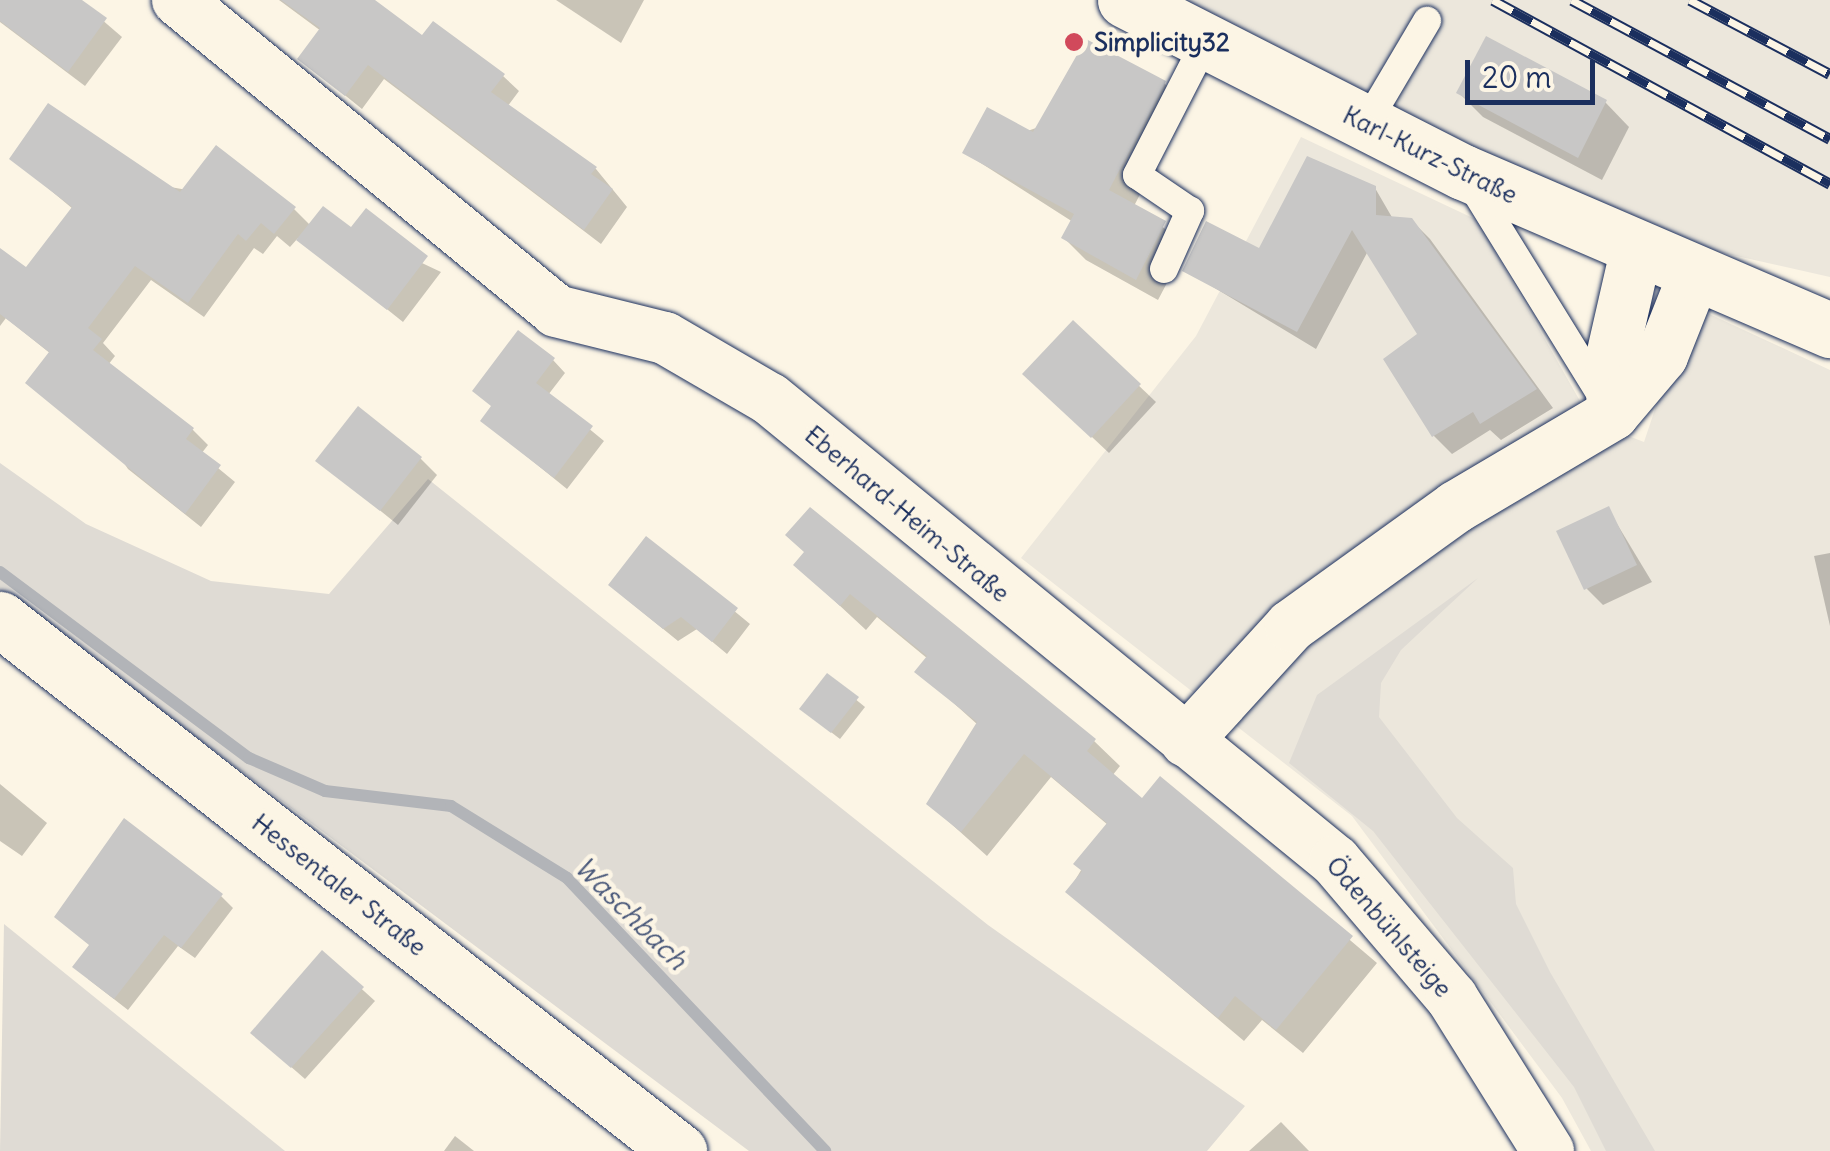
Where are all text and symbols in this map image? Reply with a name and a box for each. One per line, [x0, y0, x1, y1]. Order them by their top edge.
place label: Simplicity32 [1094, 27, 1230, 57]
marker: Simplicity32 [1063, 31, 1085, 53]
scale bar [1470, 40, 1600, 102]
text: 20 m [1482, 58, 1552, 96]
street label: Karl-Kurz-Straße [1338, 100, 1522, 210]
street label: Eberhard-Heim-Straße [799, 420, 1015, 608]
street label: Hessentaler Straße [246, 808, 432, 962]
water label: Waschbach [568, 850, 694, 976]
street label: Ödenbühlsteige [1320, 851, 1458, 1003]

